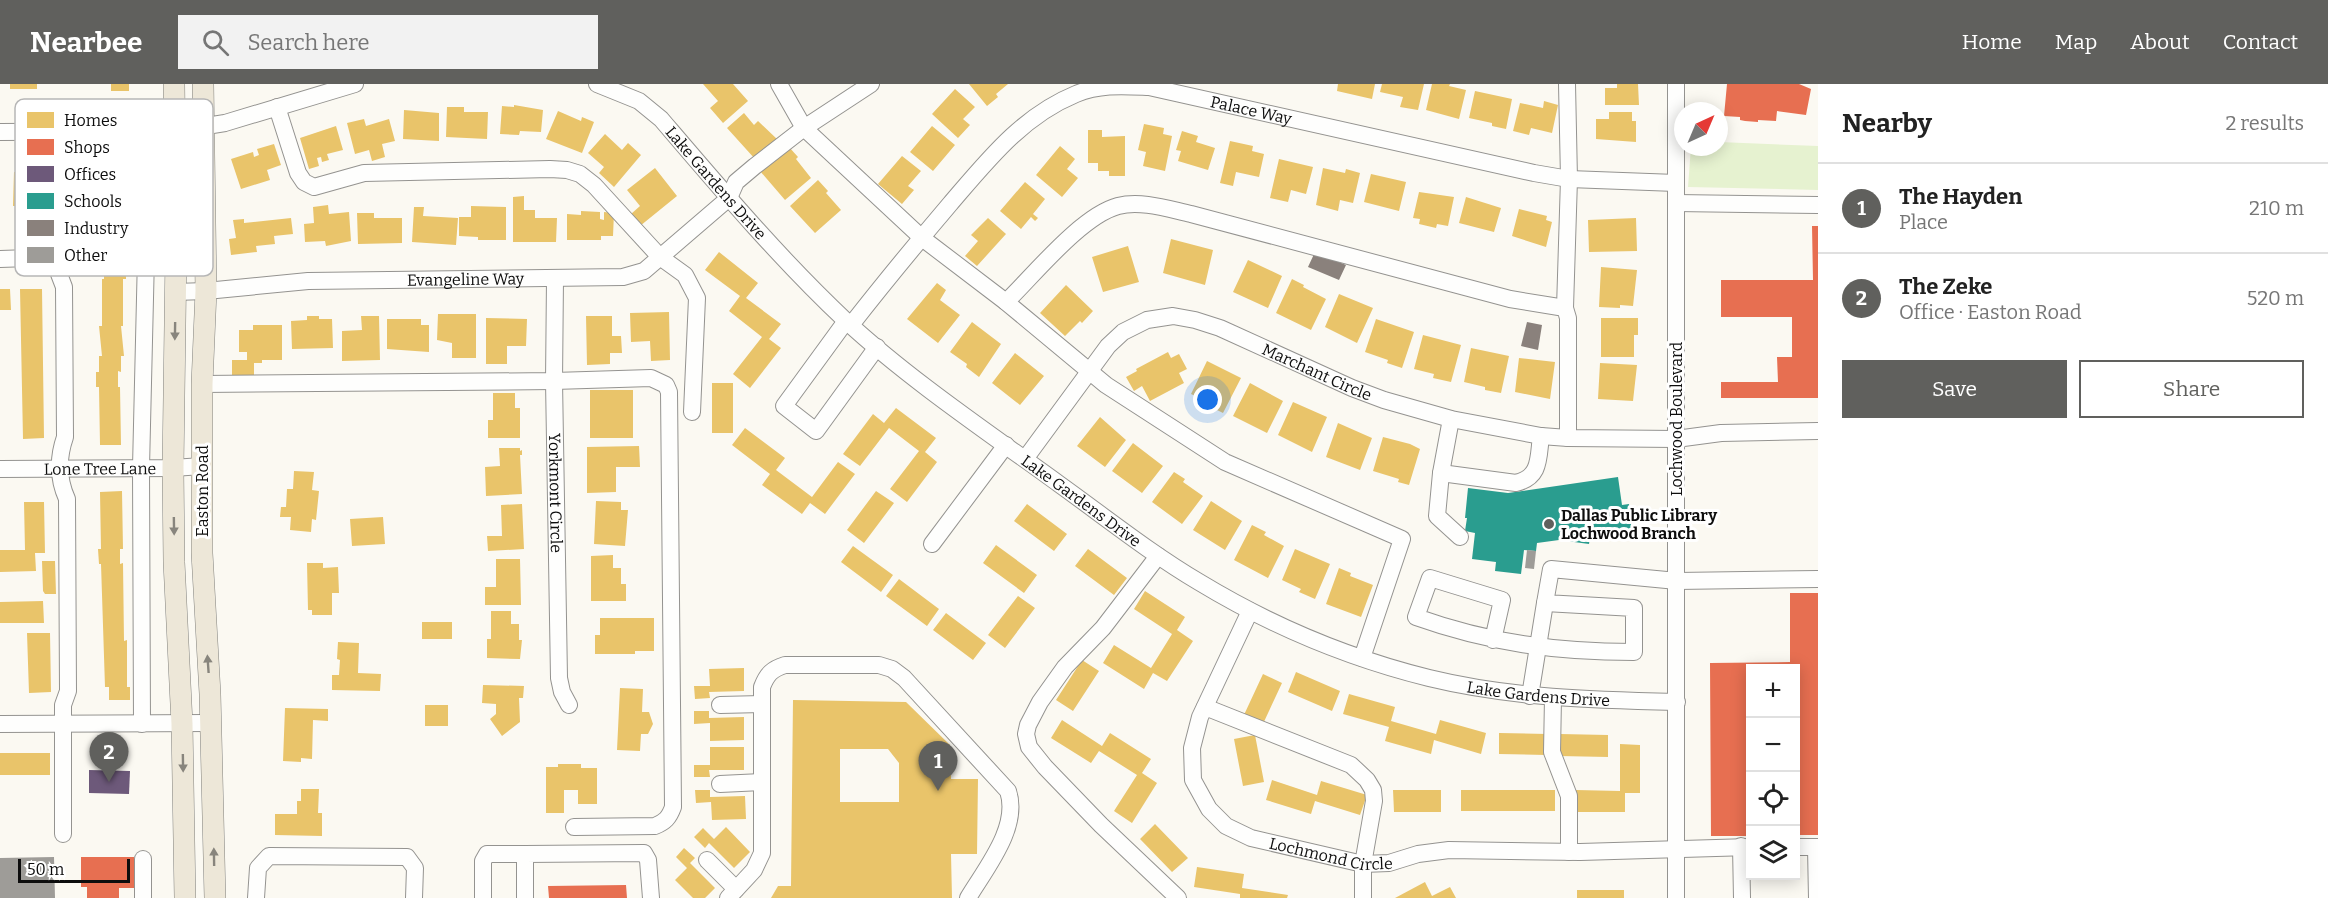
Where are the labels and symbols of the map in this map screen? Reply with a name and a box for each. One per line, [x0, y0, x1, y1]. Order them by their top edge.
street label: Palace Way [1209, 92, 1294, 128]
legend [15, 99, 213, 276]
north arrow [1674, 102, 1728, 156]
text: Homes [64, 111, 117, 130]
street label: Lake Gardens Drive [662, 122, 771, 243]
text: Shops [64, 138, 110, 157]
text: Offices [64, 165, 116, 184]
text: Schools [64, 192, 122, 211]
text: Industry [64, 219, 129, 238]
text: Other [64, 246, 107, 265]
street label: Evangeline Way [407, 269, 525, 289]
one-way arrow [170, 322, 180, 341]
street label: Marchant Circle [1259, 339, 1375, 404]
street label: Lochwood Boulevard [1667, 341, 1686, 496]
your location [1193, 385, 1222, 414]
street label: Yorkmont Circle [545, 433, 566, 553]
street label: Easton Road [193, 445, 212, 537]
street label: Lake Gardens Drive [1018, 451, 1145, 551]
street label: Lone Tree Lane [44, 459, 156, 478]
place label: Dallas Public Library Lochwood Branch [1561, 506, 1717, 543]
one-way arrow [169, 517, 178, 536]
marker: Dallas Public Library Lochwood Branch [1542, 517, 1556, 531]
one-way arrow [203, 655, 213, 674]
street label: Lake Gardens Drive [1465, 677, 1610, 710]
pin: 2 [90, 732, 128, 782]
pin: 1 [918, 742, 958, 791]
one-way arrow [178, 754, 187, 773]
street label: Lochmond Circle [1267, 833, 1393, 874]
one-way arrow [209, 847, 219, 866]
scale bar [18, 856, 130, 884]

